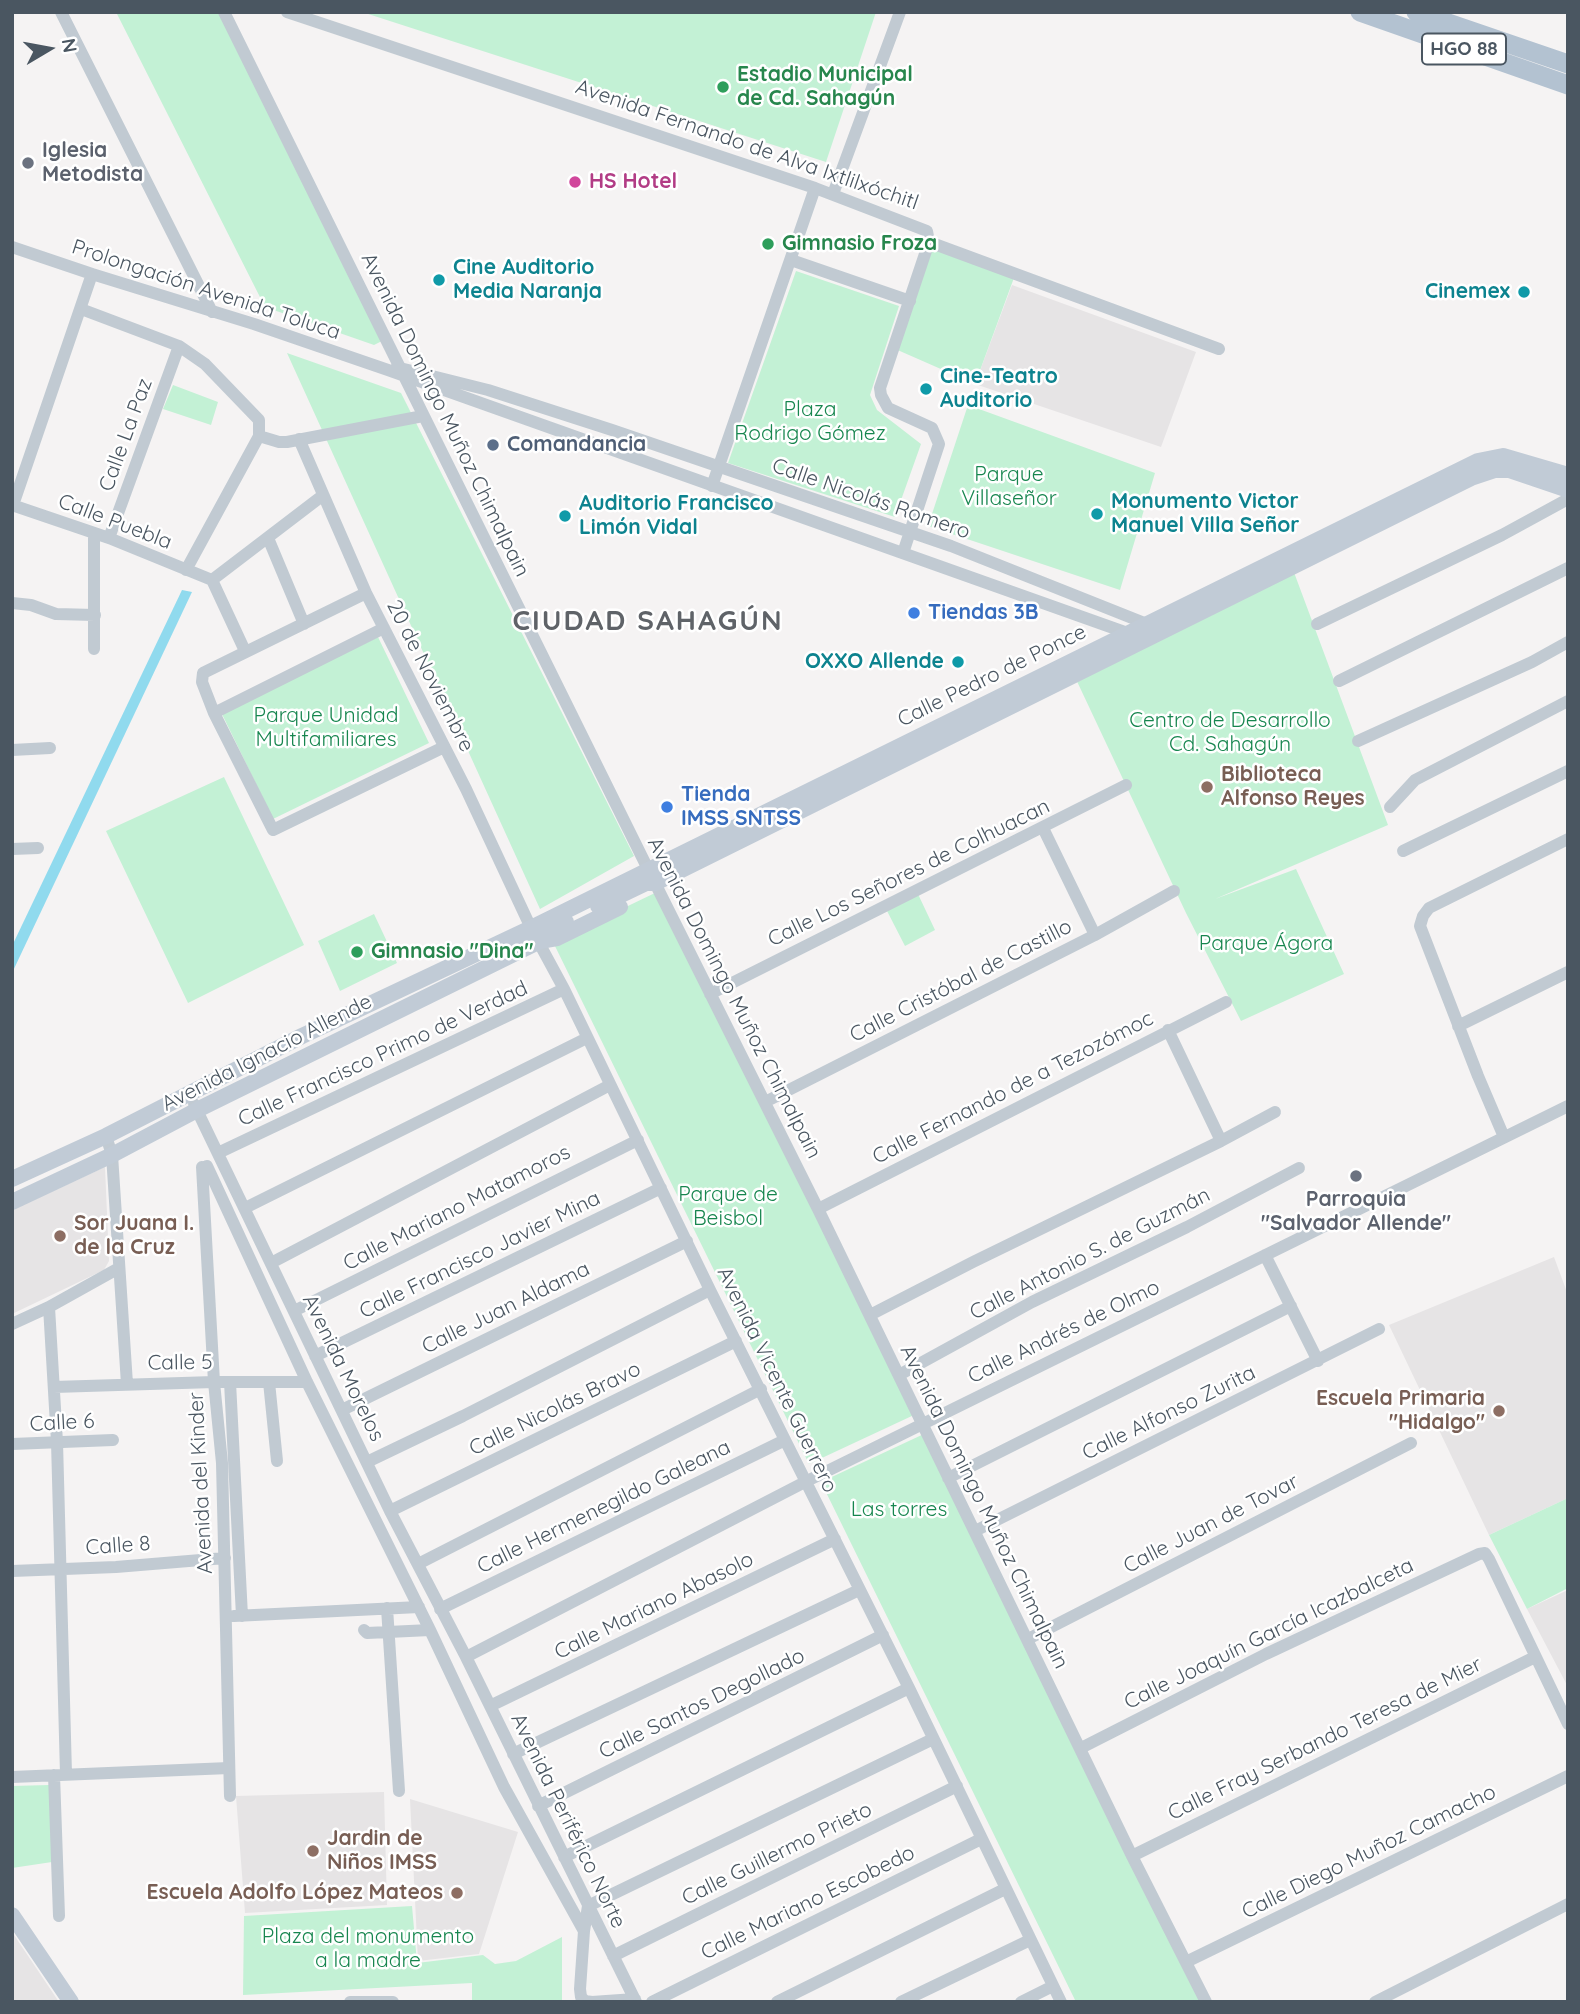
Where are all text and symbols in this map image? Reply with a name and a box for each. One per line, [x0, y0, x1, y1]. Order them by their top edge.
north arrow [14, 14, 84, 84]
road number: HGO 88 [1422, 34, 1506, 64]
text: N [57, 36, 83, 54]
place label: Estadio Municipal de Cd. Sahagún [737, 62, 913, 112]
street label: Avenida Fernando de Alva Ixtlilxóchitl [572, 74, 922, 216]
marker: Estadio Municipal de Cd. Sahagún [715, 79, 731, 95]
place label: Iglesia Metodista [42, 138, 143, 188]
marker: Iglesia Metodista [20, 155, 36, 171]
place label: HS Hotel [589, 169, 677, 195]
marker: HS Hotel [567, 174, 583, 190]
place label: Gimnasio Froza [782, 231, 937, 257]
street label: Prolongación Avenida Toluca [69, 235, 343, 345]
marker: Gimnasio Froza [760, 236, 776, 252]
street label: Avenida Domingo Muñoz Chimalpain [355, 249, 535, 581]
place label: Cine Auditorio Media Naranja [453, 255, 602, 305]
marker: Cine Auditorio Media Naranja [431, 272, 447, 288]
place label: Cinemex [1425, 279, 1510, 305]
marker: Cinemex [1516, 284, 1532, 300]
place label: Cine-Teatro Auditorio [940, 364, 1058, 414]
street label: Calle La Paz [94, 375, 158, 495]
marker: Cine-Teatro Auditorio [918, 381, 934, 397]
park label: Plaza Rodrigo Gómez [734, 397, 886, 447]
place label: Comandancia [507, 432, 646, 458]
marker: Comandancia [485, 437, 501, 453]
street label: Calle Nicolás Romero [769, 453, 973, 545]
park label: Parque Villaseñor [961, 462, 1057, 512]
street label: Calle Puebla [54, 489, 176, 555]
place label: Monumento Victor Manuel Villa Señor [1111, 489, 1299, 539]
place label: Auditorio Francisco Limón Vidal [579, 491, 774, 541]
marker: Monumento Victor Manuel Villa Señor [1089, 506, 1105, 522]
marker: Auditorio Francisco Limón Vidal [557, 508, 573, 524]
street label: 20 de Noviembre [381, 596, 479, 756]
place label: Tiendas 3B [928, 600, 1038, 626]
district label: CIUDAD SAHAGÚN [514, 605, 782, 639]
marker: Tiendas 3B [906, 605, 922, 621]
street label: Calle Pedro de Ponce [894, 619, 1090, 733]
place label: OXXO Allende [805, 649, 944, 675]
marker: OXXO Allende [950, 654, 966, 670]
park label: Parque Unidad Multifamiliares [254, 703, 398, 753]
park label: Centro de Desarrollo Cd. Sahagún [1129, 708, 1331, 758]
place label: Biblioteca Alfonso Reyes [1221, 762, 1365, 812]
marker: Biblioteca Alfonso Reyes [1199, 779, 1215, 795]
place label: Tienda IMSS SNTSS [681, 782, 801, 832]
street label: Calle Los Señores de Colhuacan [764, 794, 1054, 952]
marker: Tienda IMSS SNTSS [659, 799, 675, 815]
street label: Avenida Domingo Muñoz Chimalpain [642, 833, 826, 1163]
street label: Calle Cristóbal de Castillo [846, 914, 1076, 1048]
park label: Parque Ágora [1199, 931, 1333, 957]
place label: Gimnasio "Dina" [371, 939, 533, 965]
marker: Gimnasio "Dina" [349, 944, 365, 960]
street label: Calle Francisco Primo de Verdad [234, 976, 532, 1132]
street label: Avenida Ignacio Allende [158, 989, 376, 1117]
street label: Calle Fernando de a Tezozómoc [868, 1006, 1158, 1170]
street label: Calle Mariano Matamoros [339, 1140, 575, 1276]
marker: Parroquia "Salvador Allende" [1348, 1168, 1364, 1184]
park label: Parque de Beisbol [678, 1182, 778, 1232]
street label: Calle Antonio S. de Guzmán [966, 1182, 1214, 1326]
street label: Calle Francisco Javier Mina [355, 1186, 605, 1324]
place label: Parroquia "Salvador Allende" [1261, 1187, 1451, 1237]
place label: Sor Juana I. de la Cruz [74, 1211, 194, 1261]
marker: Sor Juana I. de la Cruz [52, 1228, 68, 1244]
street label: Calle Juan Aldama [418, 1256, 594, 1360]
street label: Avenida Vicente Guerrero [711, 1263, 843, 1497]
street label: Calle Andrés de Olmo [964, 1275, 1164, 1389]
street label: Avenida Morelos [297, 1290, 389, 1446]
street label: Avenida Domingo Muñoz Chimalpain [894, 1341, 1074, 1673]
street label: Calle 5 [147, 1350, 213, 1376]
street label: Calle Nicolás Bravo [465, 1357, 645, 1461]
street label: Calle Alfonso Zurita [1078, 1360, 1260, 1466]
place label: Escuela Primaria "Hidalgo" [1316, 1386, 1485, 1436]
street label: Avenida del Kinder [184, 1391, 218, 1575]
marker: Escuela Primaria "Hidalgo" [1491, 1403, 1507, 1419]
street label: Calle 6 [29, 1409, 95, 1437]
street label: Calle Hermenegildo Galeana [473, 1435, 735, 1579]
street label: Calle Juan de Tovar [1119, 1469, 1303, 1579]
park label: Las torres [851, 1497, 947, 1523]
street label: Calle 8 [85, 1531, 151, 1561]
street label: Calle Mariano Abasolo [550, 1547, 758, 1665]
street label: Calle Joaquín García Icazbalceta [1120, 1553, 1418, 1715]
street label: Calle Santos Degollado [595, 1643, 809, 1765]
street label: Calle Fray Serbando Teresa de Mier [1164, 1652, 1486, 1826]
street label: Avenida Periférico Norte [505, 1709, 631, 1933]
street label: Calle Diego Muñoz Camacho [1238, 1779, 1500, 1925]
street label: Calle Guillermo Prieto [678, 1797, 876, 1911]
place label: Jardin de Niños IMSS [327, 1826, 437, 1876]
street label: Calle Mariano Escobedo [697, 1840, 919, 1966]
marker: Jardin de Niños IMSS [305, 1843, 321, 1859]
place label: Escuela Adolfo López Mateos [147, 1880, 443, 1906]
marker: Escuela Adolfo López Mateos [449, 1885, 465, 1901]
park label: Plaza del monumento a la madre [262, 1924, 474, 1974]

